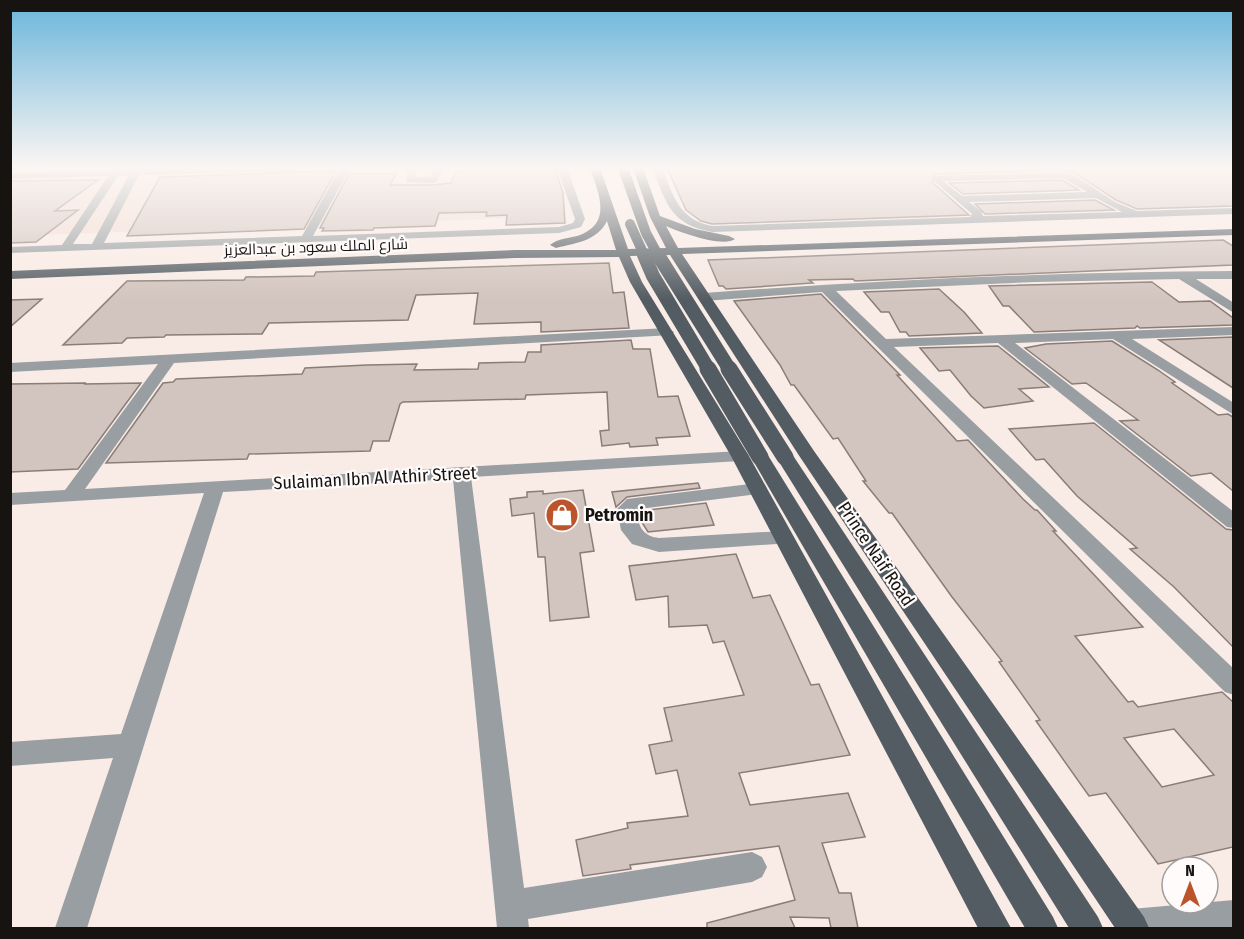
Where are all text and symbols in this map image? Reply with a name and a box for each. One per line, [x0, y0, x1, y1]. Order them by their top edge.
street label: شارع الملك سعود بن عبدالعزيز [223, 235, 408, 261]
street label: Sulaiman Ibn Al Athir Street [273, 462, 477, 494]
shop icon: Petromin [544, 497, 580, 533]
street label: Prince Naif Road [833, 498, 919, 610]
place label: Petromin [585, 504, 653, 526]
north arrow [1160, 855, 1220, 915]
text: N [1185, 861, 1195, 880]

